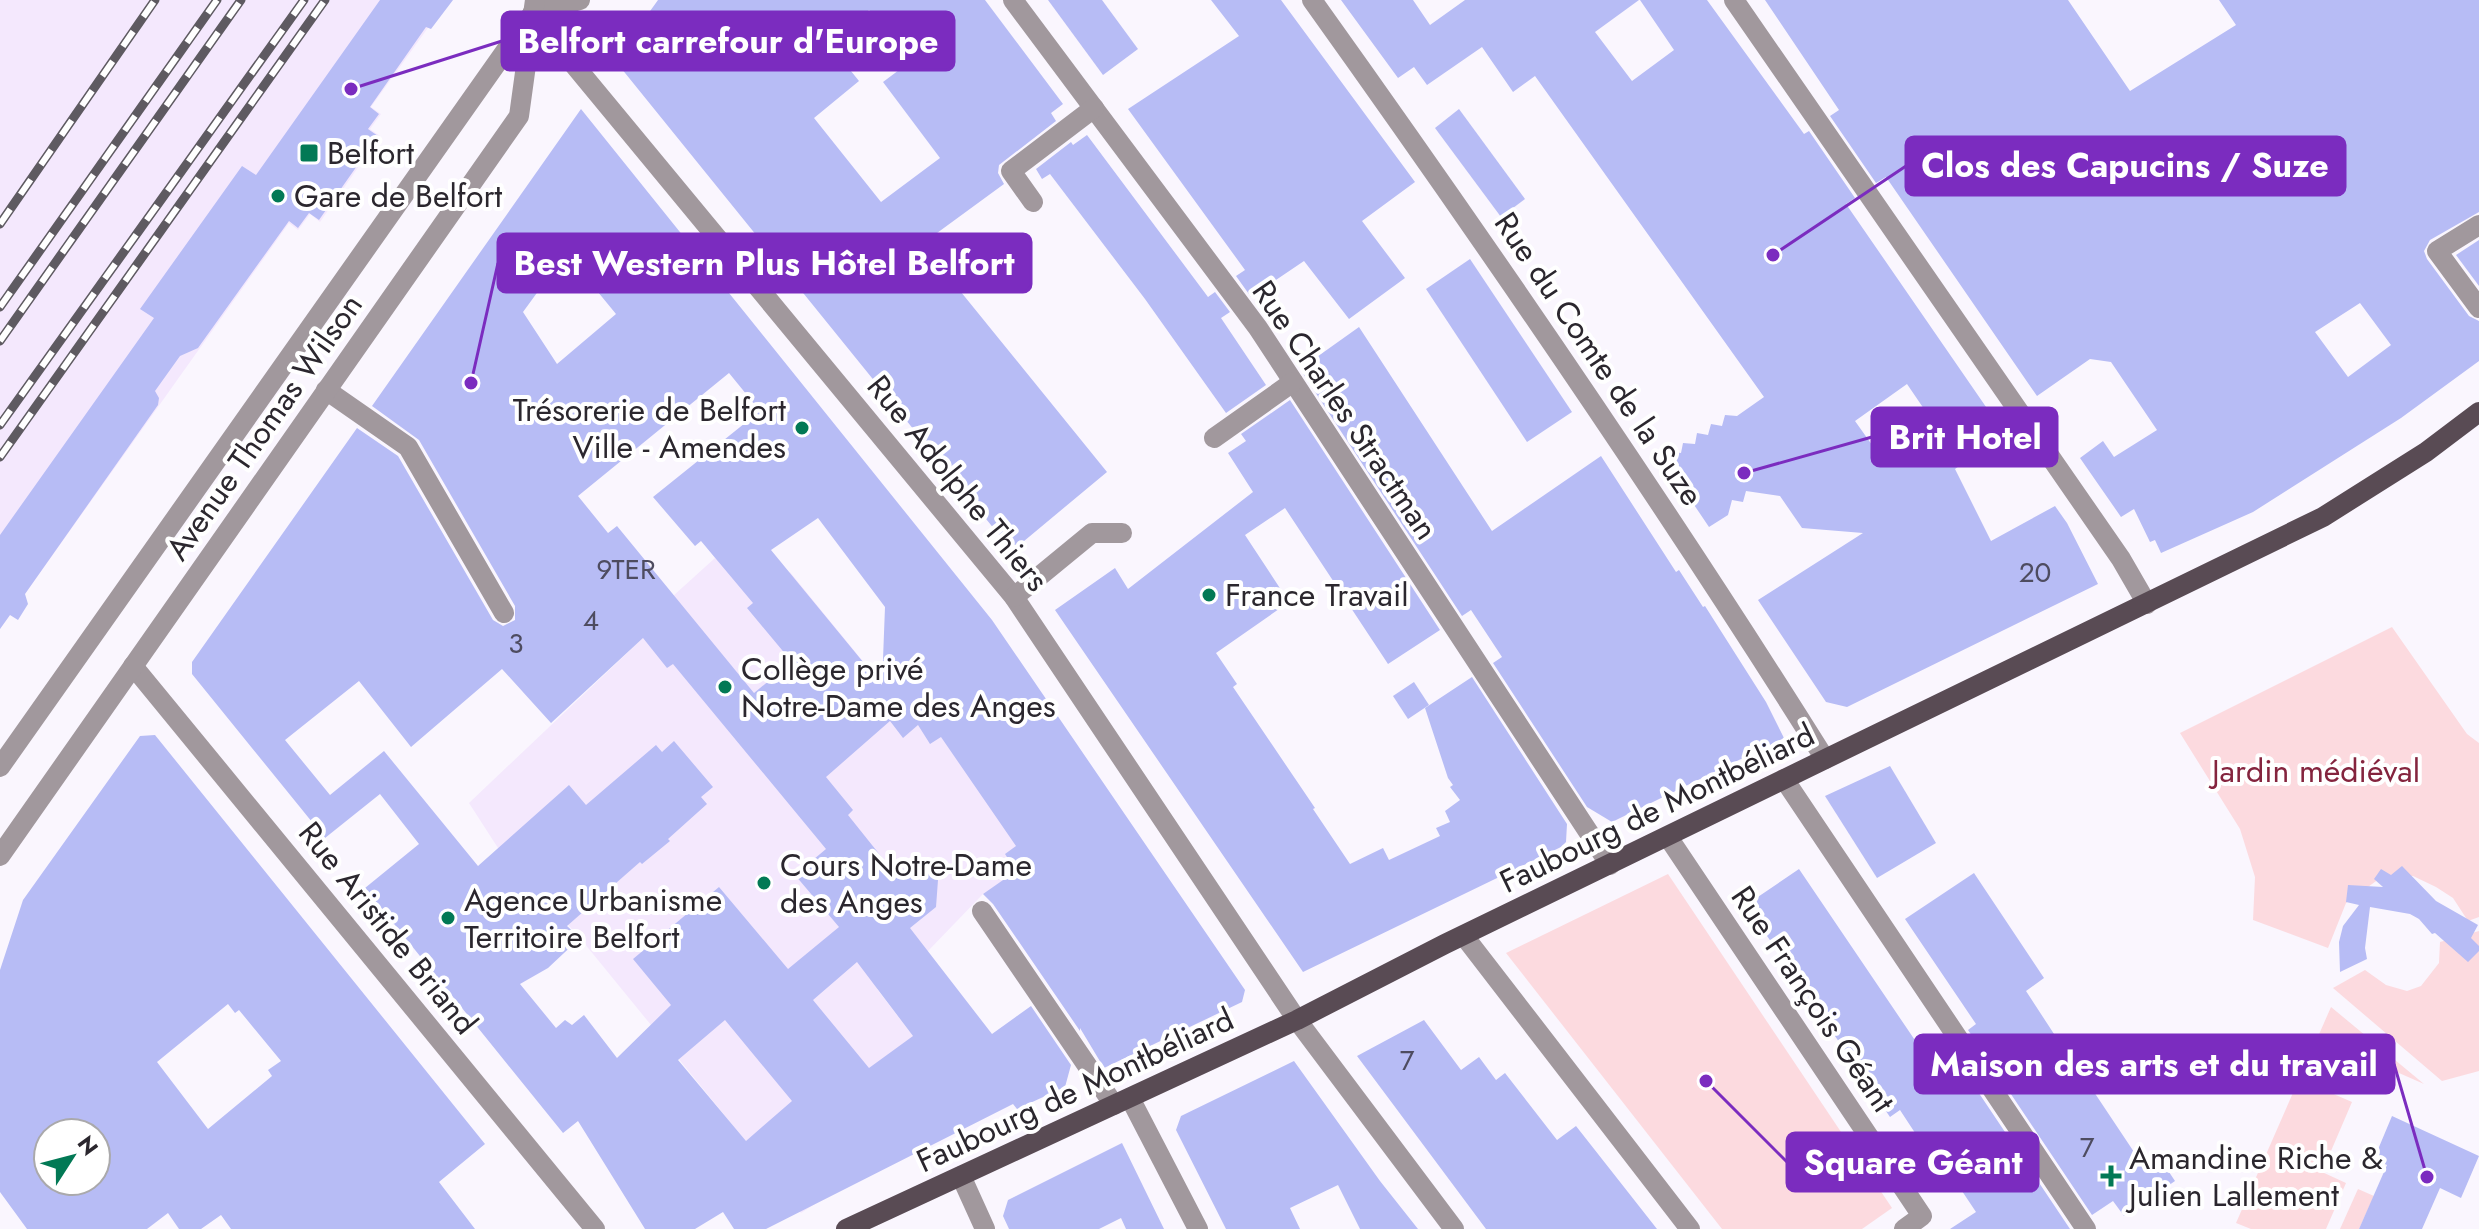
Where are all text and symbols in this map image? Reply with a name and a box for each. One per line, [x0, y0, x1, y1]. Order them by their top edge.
callout: Belfort carrefour d'Europe [502, 12, 954, 70]
text: Belfort carrefour d'Europe [518, 17, 938, 66]
place label: Belfort [327, 130, 414, 176]
callout: Clos des Capucins / Suze [1906, 137, 2345, 195]
text: Clos des Capucins / Suze [1921, 141, 2329, 190]
marker: Belfort [298, 142, 320, 164]
place label: Gare de Belfort [294, 173, 502, 219]
marker: Gare de Belfort [269, 187, 287, 205]
street label: Rue du Comte de la Suze [1483, 203, 1715, 515]
callout: Best Western Plus Hôtel Belfort [498, 234, 1031, 292]
text: Best Western Plus Hôtel Belfort [514, 239, 1015, 288]
street label: Rue Charles Stractman [1241, 271, 1449, 549]
street label: Avenue Thomas Wilson [155, 284, 373, 570]
street label: Rue Adolphe Thiers [856, 365, 1060, 601]
place label: Trésorerie de Belfort Ville - Amendes [513, 387, 786, 470]
callout: Brit Hotel [1872, 408, 2057, 466]
text: Brit Hotel [1888, 413, 2042, 462]
marker: Trésorerie de Belfort Ville - Amendes [793, 419, 811, 437]
house number: 9TER [596, 549, 656, 590]
house number: 20 [2019, 552, 2051, 593]
place label: France Travail [1225, 572, 1409, 618]
marker: France Travail [1200, 586, 1218, 604]
house number: 4 [583, 600, 599, 641]
house number: 3 [508, 623, 524, 664]
place label: Collège privé Notre-Dame des Anges [741, 646, 1056, 729]
marker: Collège privé Notre-Dame des Anges [716, 678, 734, 696]
street label: Faubourg de Montbéliard [1492, 712, 1822, 904]
park label: Jardin médiéval [2208, 748, 2420, 794]
street label: Rue Aristide Briand [288, 812, 488, 1044]
place label: Cours Notre-Dame des Anges [780, 842, 1032, 925]
marker: Cours Notre-Dame des Anges [755, 874, 773, 892]
place label: Agence Urbanisme Territoire Belfort [464, 877, 722, 960]
street label: Rue François Géant [1720, 877, 1906, 1122]
marker: Agence Urbanisme Territoire Belfort [439, 909, 457, 927]
street label: Faubourg de Montbéliard [909, 996, 1241, 1184]
callout: Maison des arts et du travail [1915, 1035, 2394, 1093]
house number: 7 [1400, 1040, 1415, 1081]
text: Maison des arts et du travail [1930, 1040, 2378, 1089]
north arrow [32, 1117, 112, 1197]
house number: 7 [2080, 1127, 2095, 1168]
text: N [70, 1129, 106, 1162]
callout: Square Géant [1787, 1133, 2038, 1191]
place label: Amandine Riche & Julien Lallement [2125, 1135, 2383, 1218]
text: Square Géant [1803, 1138, 2023, 1187]
marker: Amandine Riche & Julien Lallement [2100, 1165, 2122, 1187]

